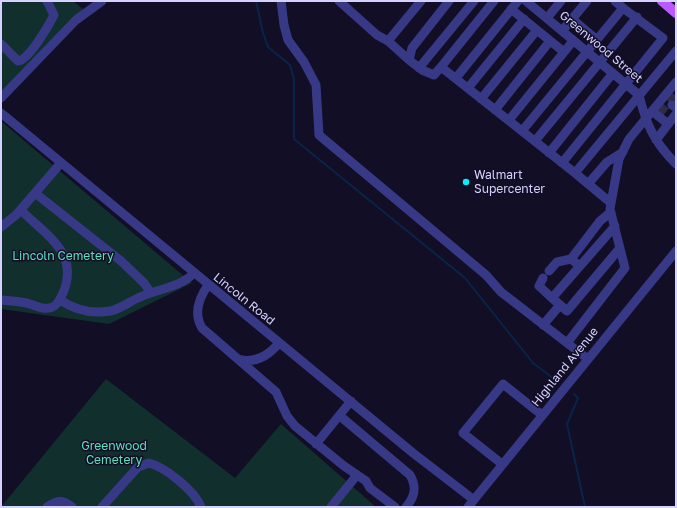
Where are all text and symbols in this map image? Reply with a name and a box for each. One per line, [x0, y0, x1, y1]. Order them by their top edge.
street label: Greenwood Street [556, 8, 646, 86]
place label: Walmart Supercenter [474, 168, 545, 196]
marker: Walmart Supercenter [461, 177, 471, 187]
park label: Lincoln Cemetery [12, 249, 114, 263]
street label: Lincoln Road [210, 270, 278, 328]
street label: Highland Avenue [529, 324, 601, 410]
park label: Greenwood Cemetery [81, 439, 147, 467]

